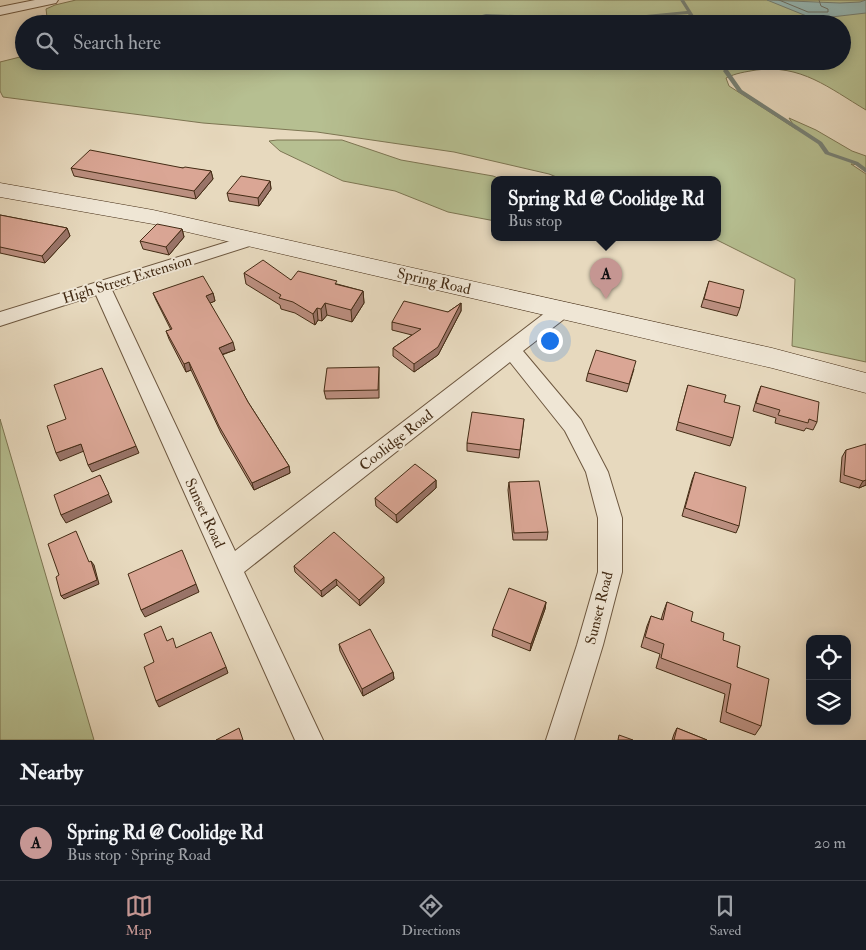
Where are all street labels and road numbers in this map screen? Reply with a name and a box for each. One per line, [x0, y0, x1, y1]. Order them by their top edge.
street label: High Street Extension [60, 251, 194, 308]
street label: Spring Road [395, 264, 473, 300]
street label: Coolidge Road [356, 405, 438, 475]
street label: Sunset Road [180, 475, 229, 552]
street label: Sunset Road [581, 569, 618, 647]

